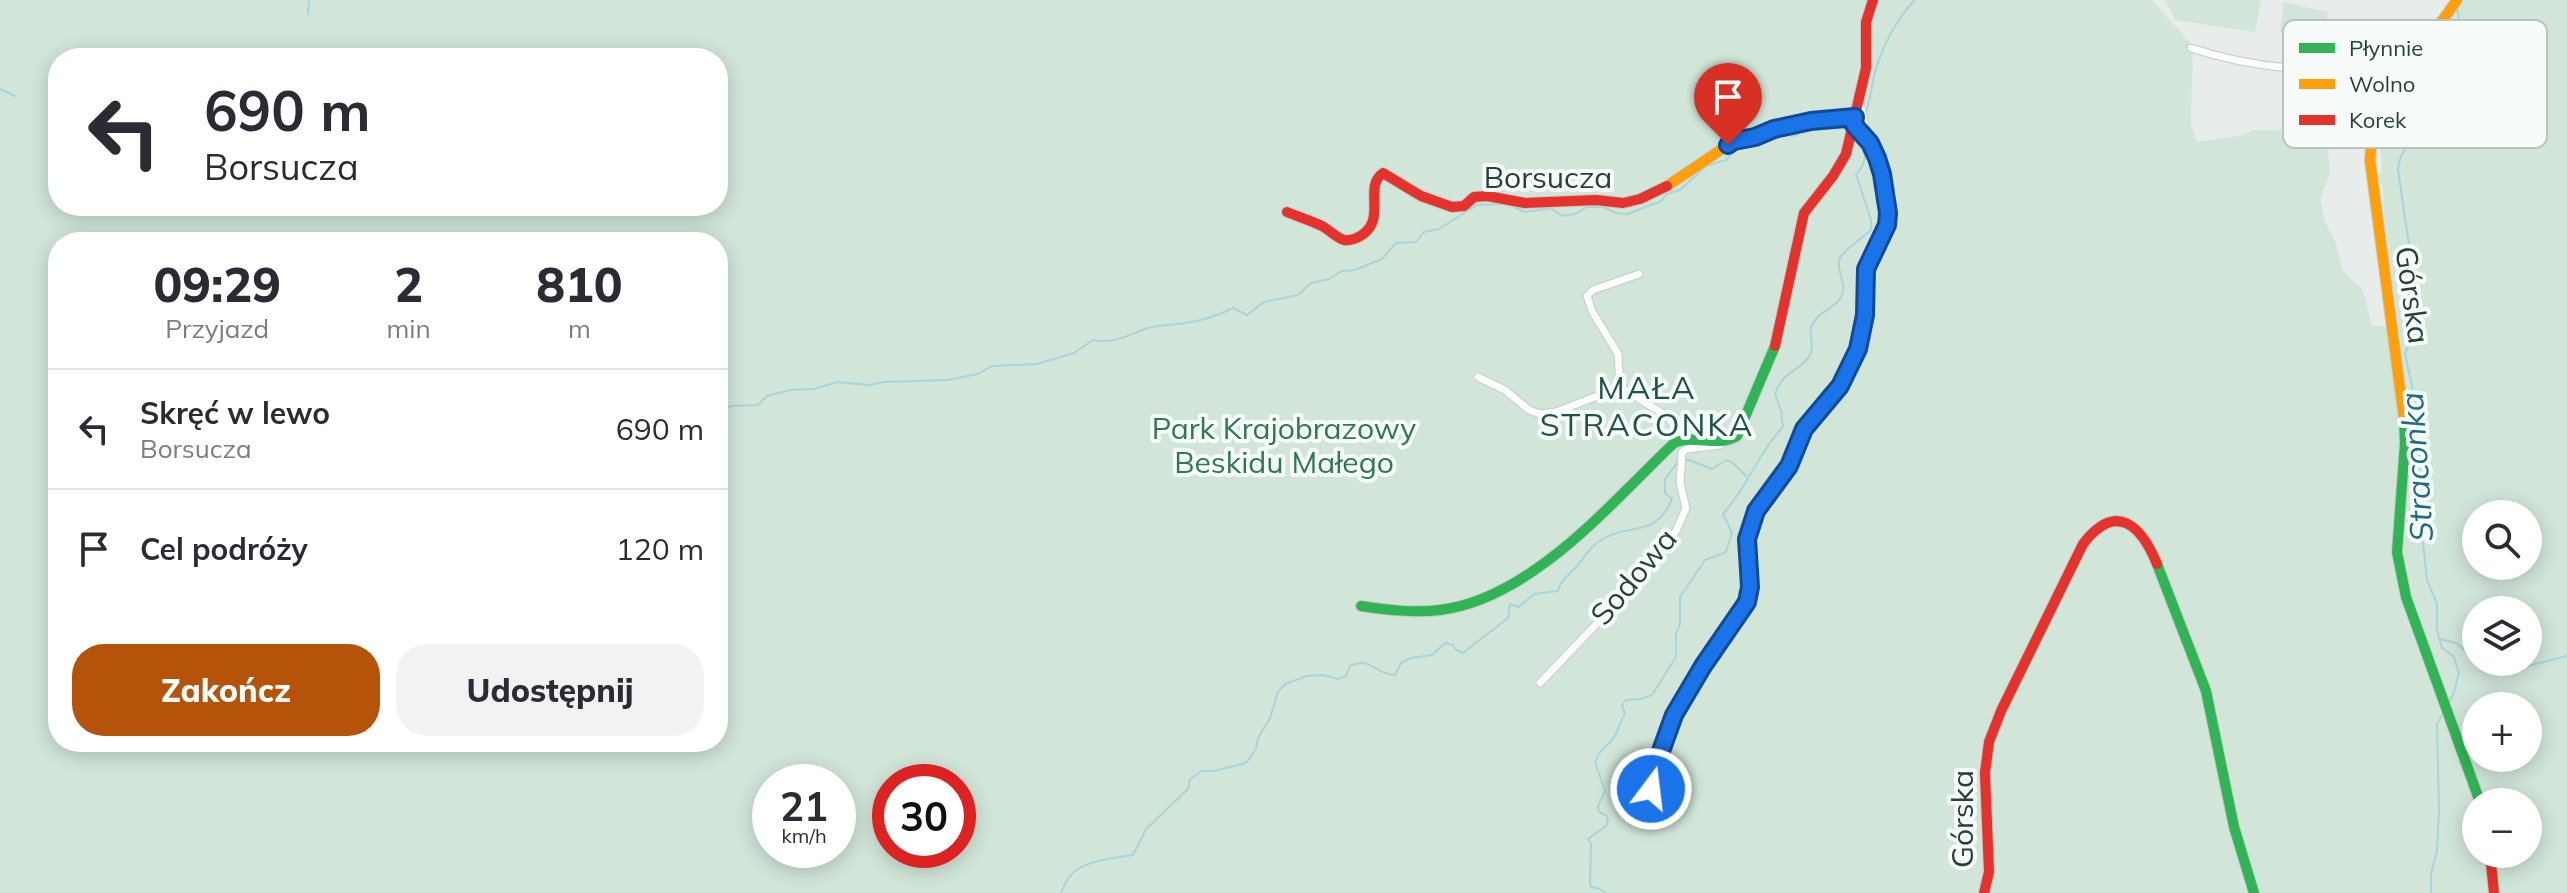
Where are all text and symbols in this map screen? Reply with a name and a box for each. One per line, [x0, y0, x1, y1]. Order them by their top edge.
legend [2283, 20, 2547, 148]
text: Płynnie [2349, 34, 2423, 62]
pin [1694, 63, 1762, 145]
text: Wolno [2349, 70, 2415, 98]
text: 690 m [204, 75, 371, 145]
icon: arrive [1706, 75, 1750, 119]
icon: left [72, 80, 176, 184]
text: Korek [2349, 106, 2407, 134]
text: Borsucza [204, 144, 358, 189]
street label: Borsucza [1484, 158, 1612, 196]
street label: Górska [2387, 244, 2439, 346]
text: 09:29 [153, 254, 281, 314]
text: 2 [394, 254, 423, 314]
text: 810 [536, 254, 623, 314]
text: Przyjazd [165, 312, 269, 345]
text: min [387, 312, 431, 345]
text: m [568, 312, 591, 345]
district label: MAŁA STRACONKA [1540, 367, 1754, 444]
water label: Straconka [2391, 391, 2441, 543]
text: Skręć w lewo [140, 394, 330, 432]
icon: left [72, 407, 116, 451]
park label: Park Krajobrazowy Beskidu Małego [1152, 409, 1416, 481]
text: 690 m [616, 410, 704, 448]
text: Borsucza [140, 432, 252, 465]
map controls [2462, 500, 2542, 868]
button: search [2462, 500, 2542, 580]
street label: Sodowa [1582, 520, 1685, 632]
icon: arrive [72, 527, 116, 571]
text: Cel podróży [140, 530, 308, 568]
text: 120 m [616, 530, 704, 568]
button: layers [2462, 596, 2542, 676]
button: Zakończ [72, 644, 380, 736]
button: Udostępnij [396, 644, 704, 736]
button: + [2462, 692, 2542, 772]
position arrow [1609, 747, 1693, 831]
speed limit sign: 30 [872, 764, 976, 868]
street label: Górska [1943, 770, 1981, 868]
text: 21 [780, 781, 828, 831]
button: − [2462, 788, 2542, 868]
text: km/h [781, 823, 827, 848]

